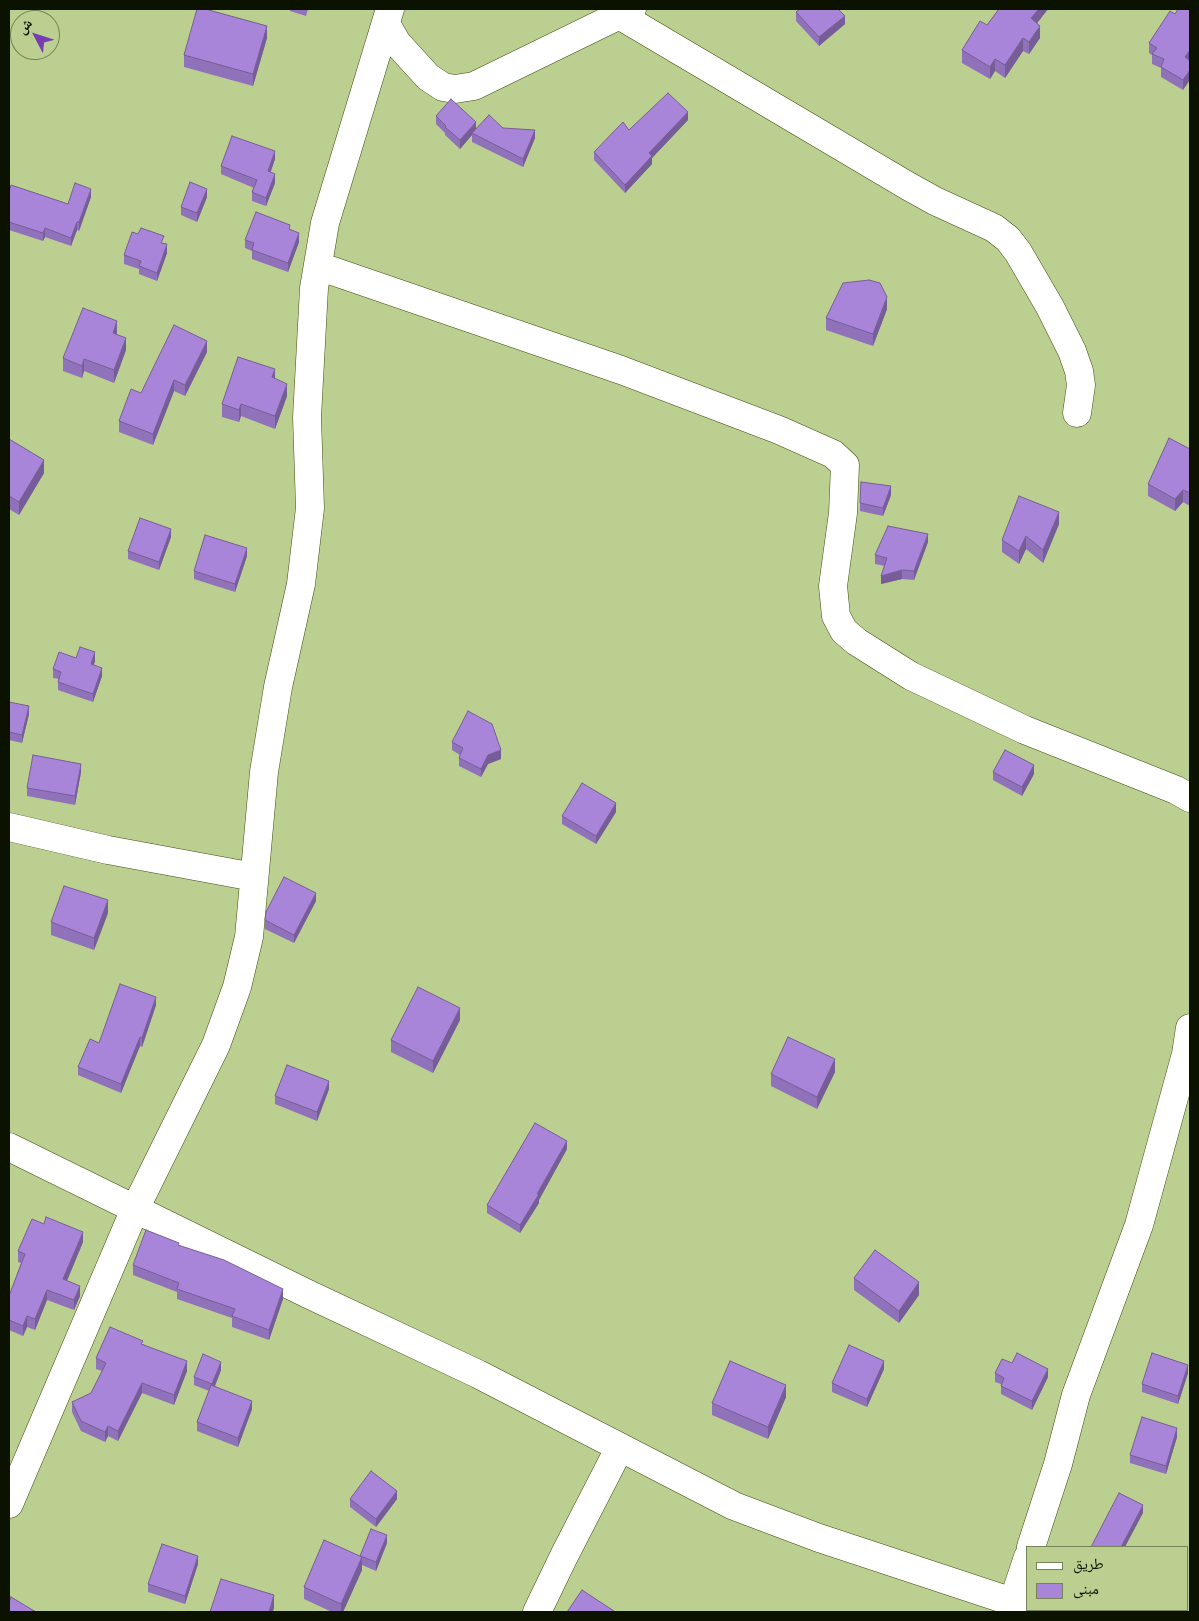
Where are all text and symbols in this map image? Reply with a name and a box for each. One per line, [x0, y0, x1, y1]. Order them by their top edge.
north arrow [10, 10, 60, 60]
text: ش [12, 14, 36, 37]
legend [1026, 1546, 1189, 1611]
text: طريق [1073, 1553, 1104, 1573]
text: مبنى [1073, 1578, 1099, 1598]

